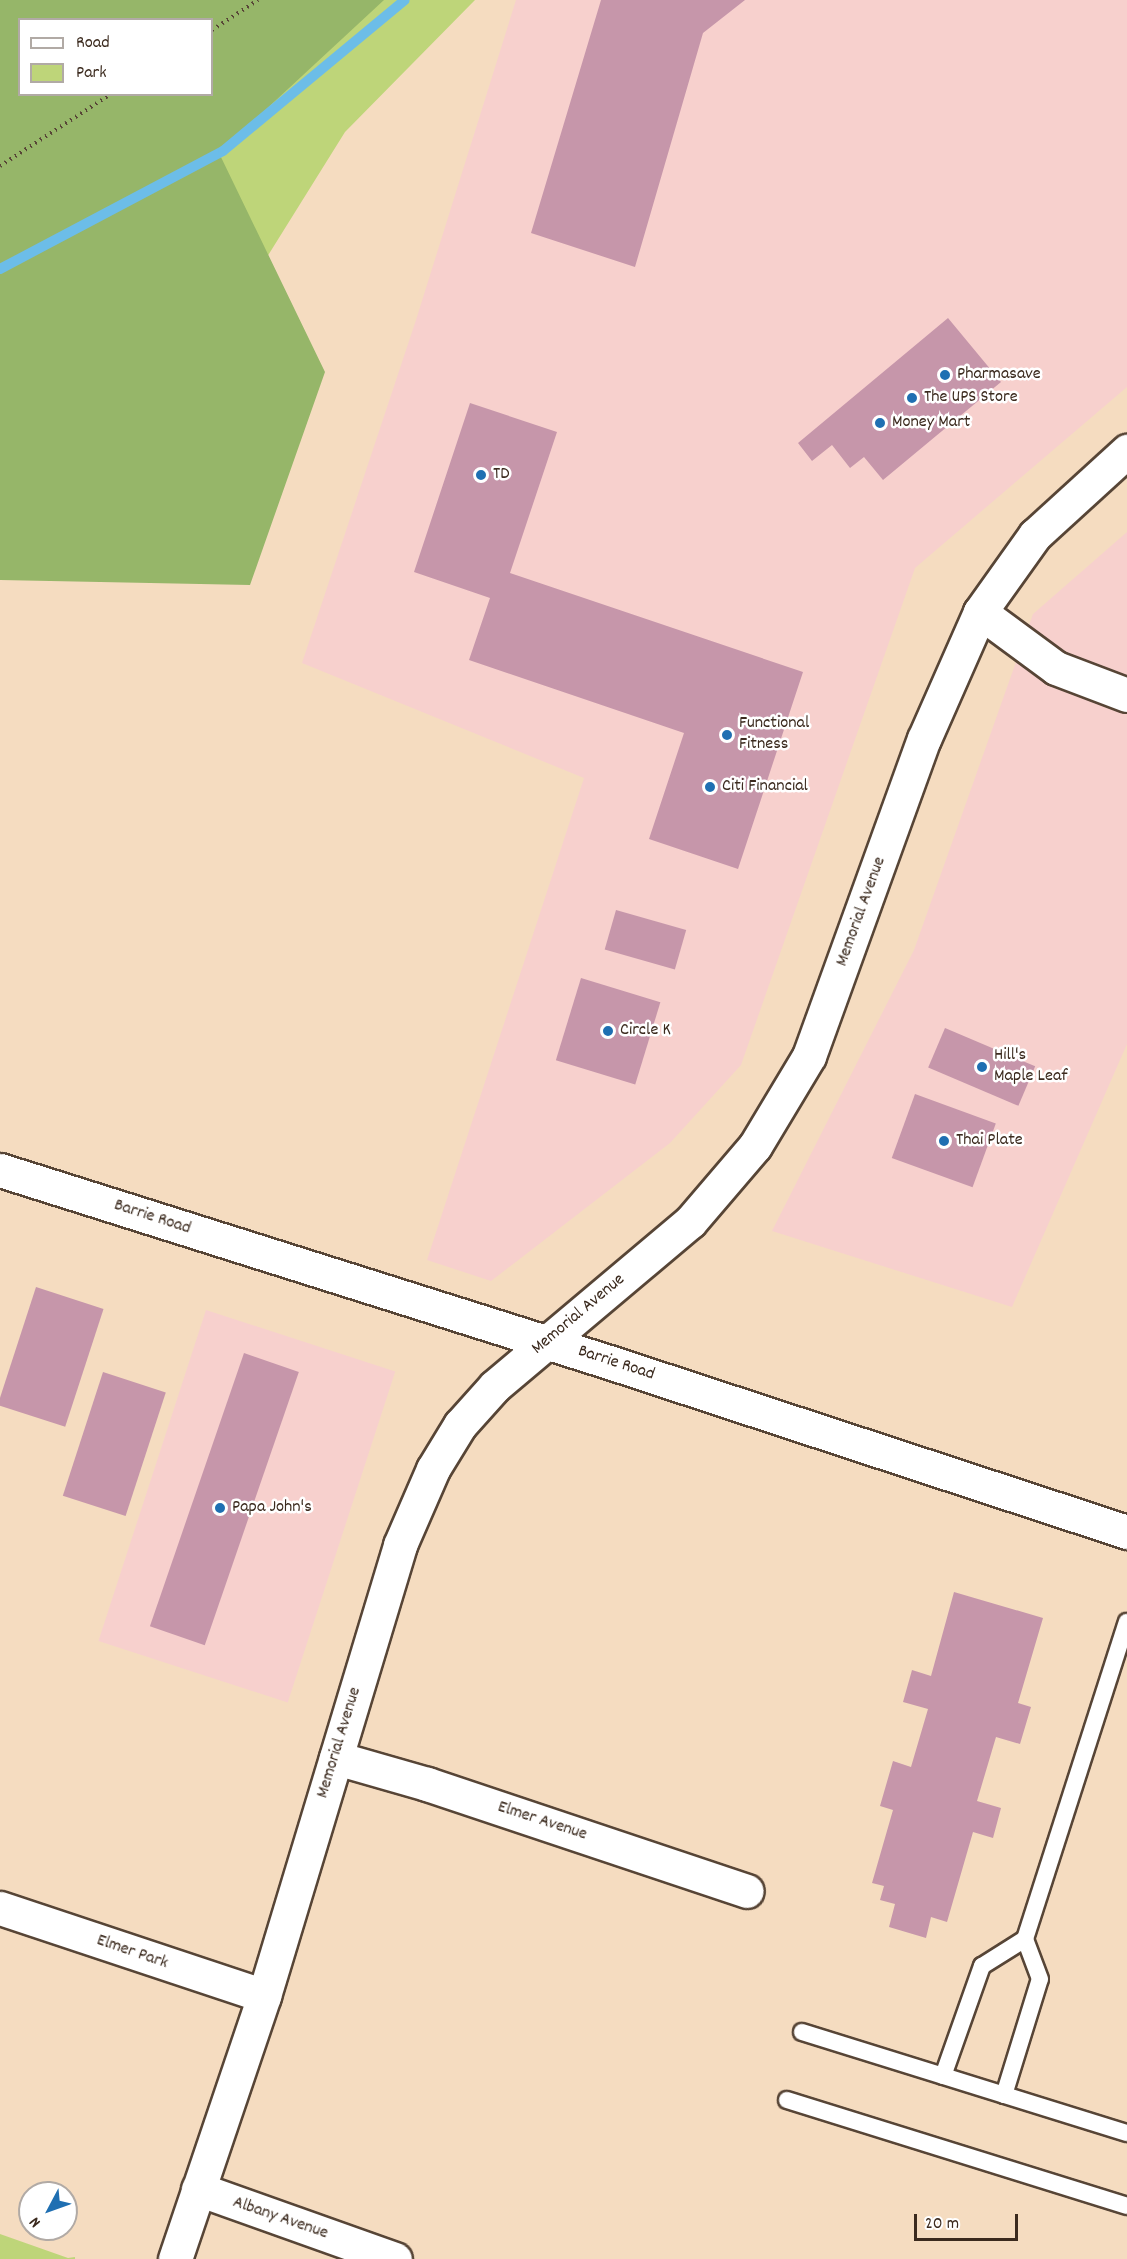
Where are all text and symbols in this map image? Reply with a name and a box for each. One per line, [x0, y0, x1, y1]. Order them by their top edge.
legend [18, 18, 213, 96]
text: Road [76, 31, 110, 56]
text: Park [76, 61, 107, 86]
place label: Pharmasave [957, 364, 1041, 386]
marker: Pharmasave [938, 368, 952, 382]
place label: The UPS Store [924, 387, 1018, 409]
marker: The UPS Store [905, 391, 919, 405]
place label: Money Mart [892, 412, 971, 434]
marker: Money Mart [873, 416, 887, 430]
place label: TD [493, 464, 509, 486]
marker: TD [474, 468, 488, 482]
place label: Functional Fitness [739, 714, 809, 756]
marker: Functional Fitness [720, 728, 734, 742]
place label: Citi Financial [722, 776, 808, 798]
marker: Citi Financial [703, 780, 717, 794]
street label: Memorial Avenue [832, 854, 892, 970]
place label: Circle K [620, 1020, 671, 1042]
marker: Circle K [601, 1024, 615, 1038]
place label: Hill's Maple Leaf [994, 1046, 1068, 1088]
marker: Hill's Maple Leaf [975, 1060, 989, 1074]
place label: Thai Plate [956, 1130, 1023, 1152]
marker: Thai Plate [937, 1134, 951, 1148]
street label: Barrie Road [111, 1195, 193, 1241]
street label: Memorial Avenue [528, 1270, 630, 1360]
street label: Barrie Road [575, 1341, 657, 1387]
place label: Papa John's [232, 1497, 312, 1519]
marker: Papa John's [213, 1501, 227, 1515]
street label: Memorial Avenue [313, 1685, 367, 1801]
street label: Elmer Avenue [495, 1797, 589, 1847]
street label: Elmer Park [93, 1931, 171, 1975]
north arrow [18, 2181, 78, 2241]
street label: Albany Avenue [230, 2193, 330, 2245]
scale bar [917, 2202, 1020, 2240]
text: N [24, 2211, 47, 2232]
text: 20 m [925, 2212, 959, 2237]

